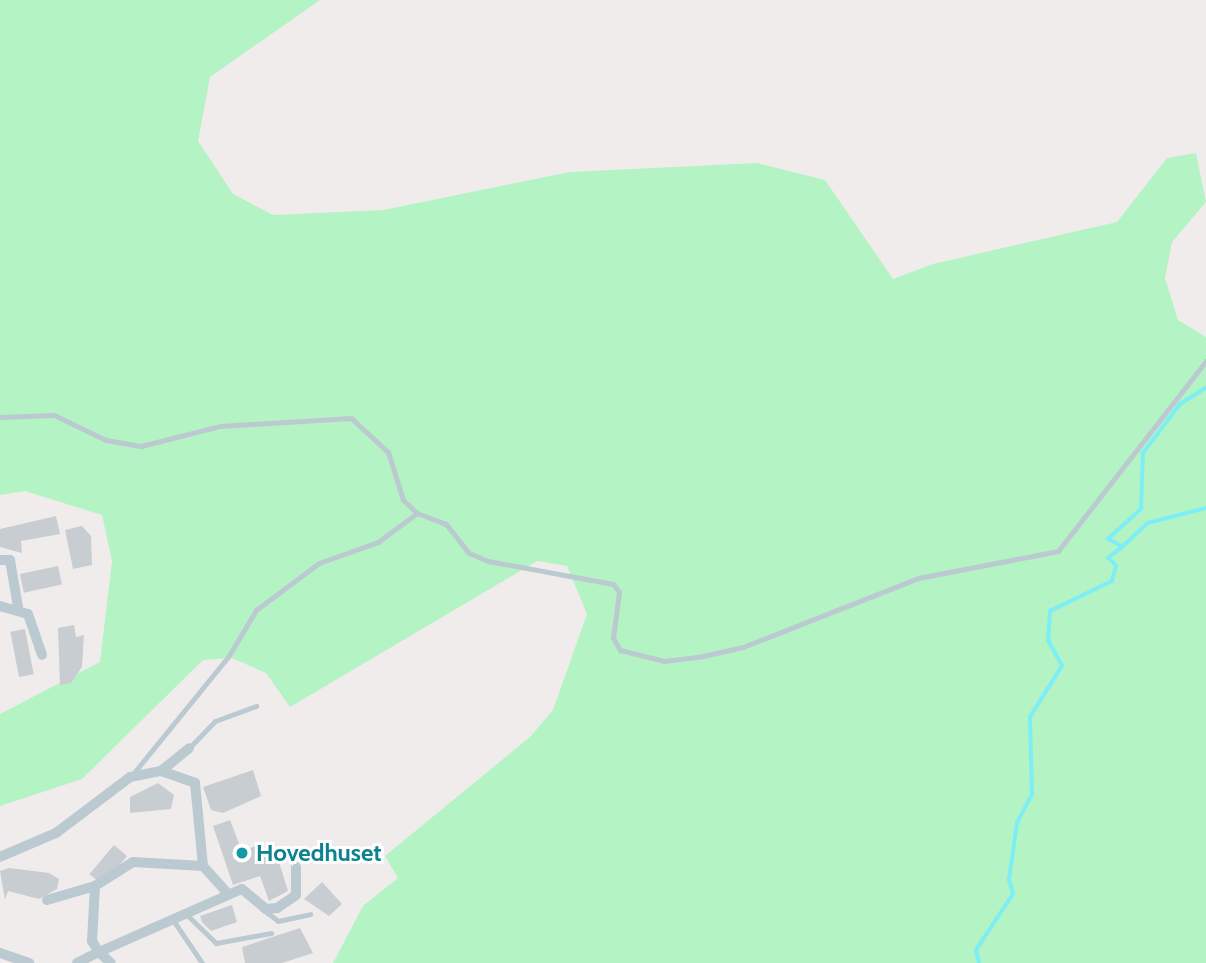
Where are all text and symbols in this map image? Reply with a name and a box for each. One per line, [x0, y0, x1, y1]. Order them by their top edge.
place label: Hovedhuset [256, 839, 382, 867]
marker: Hovedhuset [234, 845, 250, 861]

